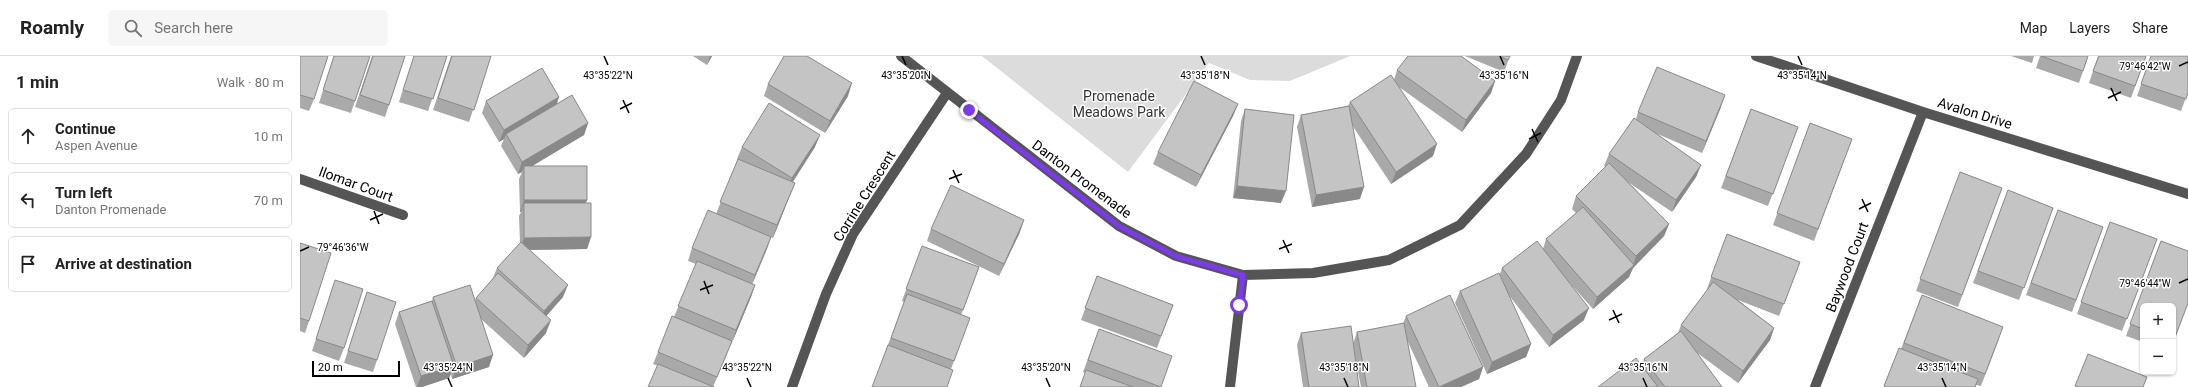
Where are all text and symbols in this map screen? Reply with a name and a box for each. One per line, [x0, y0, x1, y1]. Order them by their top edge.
search box [108, 10, 388, 46]
text: Roamly [20, 16, 84, 39]
icon: search [122, 17, 144, 39]
text: Search here [154, 19, 233, 37]
text: Map [2020, 20, 2047, 36]
text: Layers [2069, 20, 2110, 36]
text: Share [2132, 20, 2168, 36]
text: 79°46'42"W [2119, 61, 2171, 72]
text: 43°35'22"N [583, 70, 633, 81]
text: 43°35'20"N [881, 70, 931, 81]
text: 43°35'18"N [1180, 70, 1230, 81]
text: 43°35'16"N [1479, 70, 1529, 81]
text: 43°35'14"N [1777, 70, 1827, 81]
text: 1 min [16, 72, 59, 92]
text: Walk · 80 m [217, 75, 284, 90]
park label: Promenade Meadows Park [1073, 88, 1166, 120]
street label: Avalon Drive [1936, 94, 2014, 132]
route end [960, 101, 978, 119]
text: Continue [55, 120, 116, 138]
icon: ahead [17, 125, 39, 147]
text: 10 m [254, 129, 283, 144]
street label: Danton Promenade [1029, 137, 1135, 221]
text: Aspen Avenue [55, 138, 137, 153]
street label: Corrine Crescent [830, 147, 899, 244]
street label: Ilomar Court [317, 163, 396, 205]
text: Turn left [55, 184, 112, 202]
icon: left [17, 189, 39, 211]
text: 70 m [254, 193, 283, 208]
text: Danton Promenade [55, 202, 166, 217]
street label: Baywood Court [1822, 219, 1872, 314]
text: 79°46'36"W [317, 242, 369, 253]
icon: arrive [17, 253, 39, 275]
text: Arrive at destination [55, 255, 192, 273]
text: 79°46'44"W [2119, 278, 2171, 289]
route start [1230, 296, 1248, 314]
map controls [2140, 303, 2176, 375]
button: + [2140, 303, 2176, 339]
button: − [2140, 339, 2176, 375]
scale bar [312, 359, 400, 378]
text: 20 m [318, 361, 343, 374]
text: 43°35'24"N [423, 362, 473, 373]
text: 43°35'22"N [722, 362, 772, 373]
text: 43°35'20"N [1021, 362, 1071, 373]
text: 43°35'18"N [1319, 362, 1369, 373]
text: 43°35'16"N [1618, 362, 1668, 373]
text: 43°35'14"N [1917, 362, 1967, 373]

